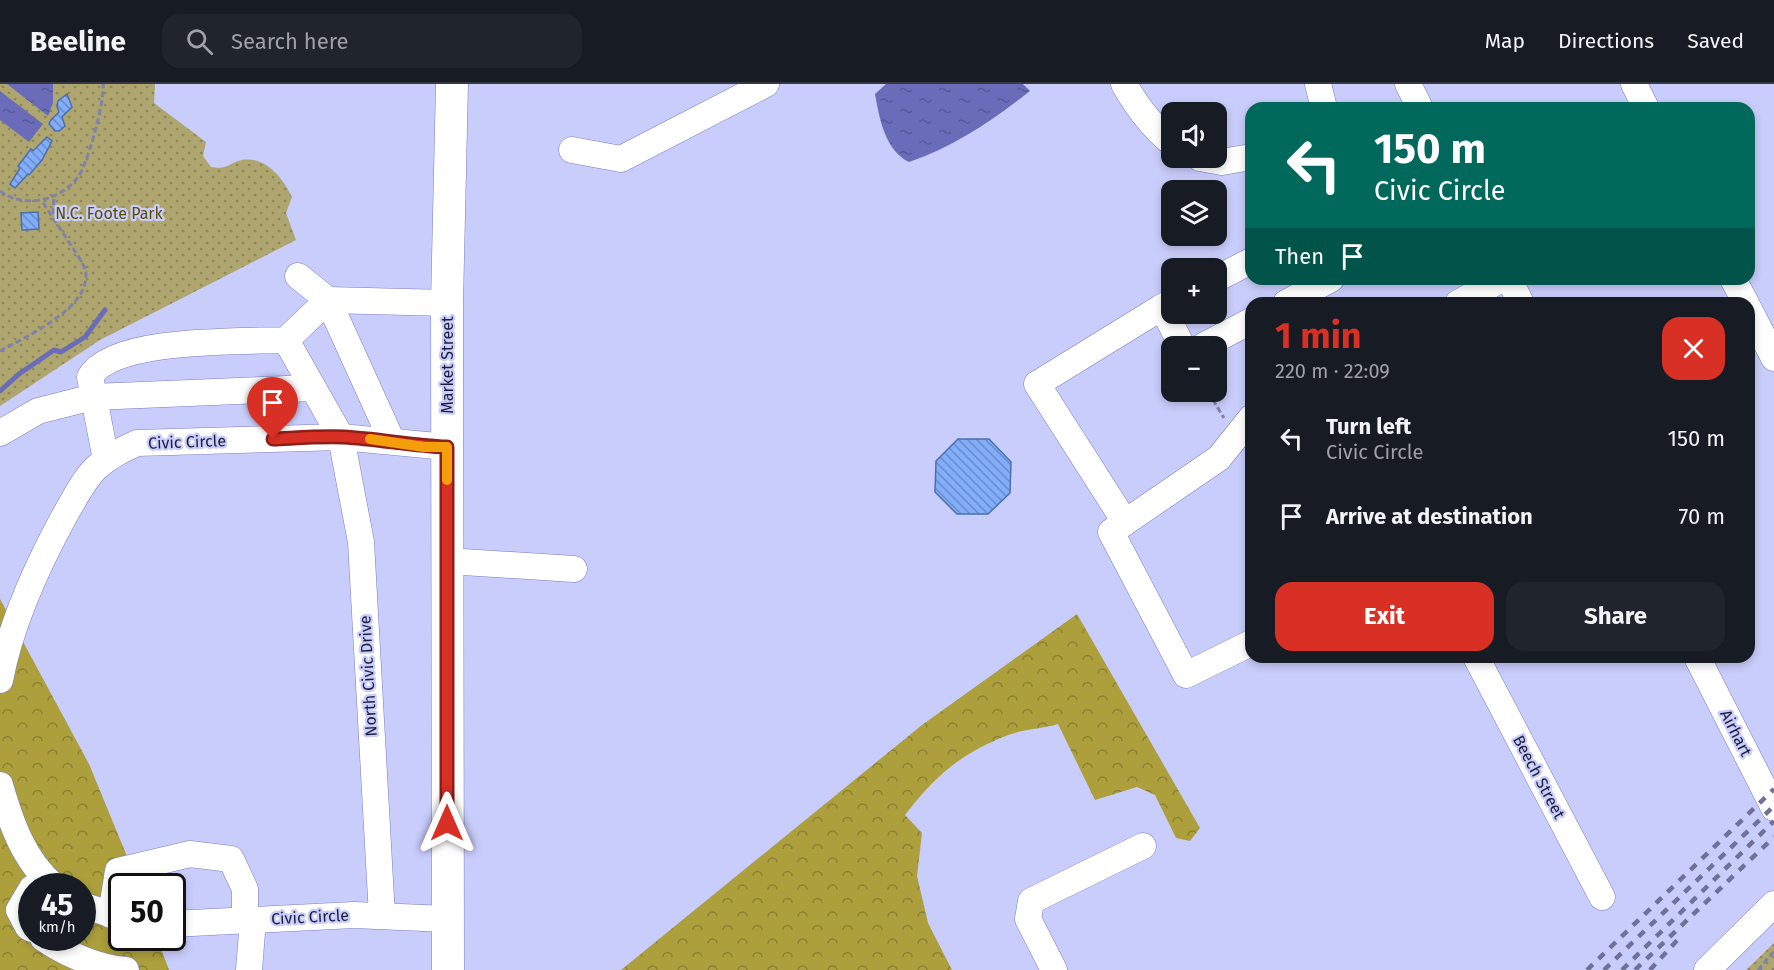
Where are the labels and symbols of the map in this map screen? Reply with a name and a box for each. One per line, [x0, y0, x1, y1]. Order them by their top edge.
park label: N.C. Foote Park [55, 204, 164, 223]
street label: Market Street [438, 316, 457, 414]
pin [247, 377, 298, 439]
street label: Civic Circle [148, 431, 226, 453]
street label: North Civic Drive [355, 615, 381, 737]
street label: Airhart [1716, 706, 1756, 760]
street label: Beech Street [1509, 732, 1569, 822]
position arrow [415, 791, 479, 855]
speed limit sign: 50 [108, 873, 186, 951]
street label: Civic Circle [271, 905, 349, 929]

